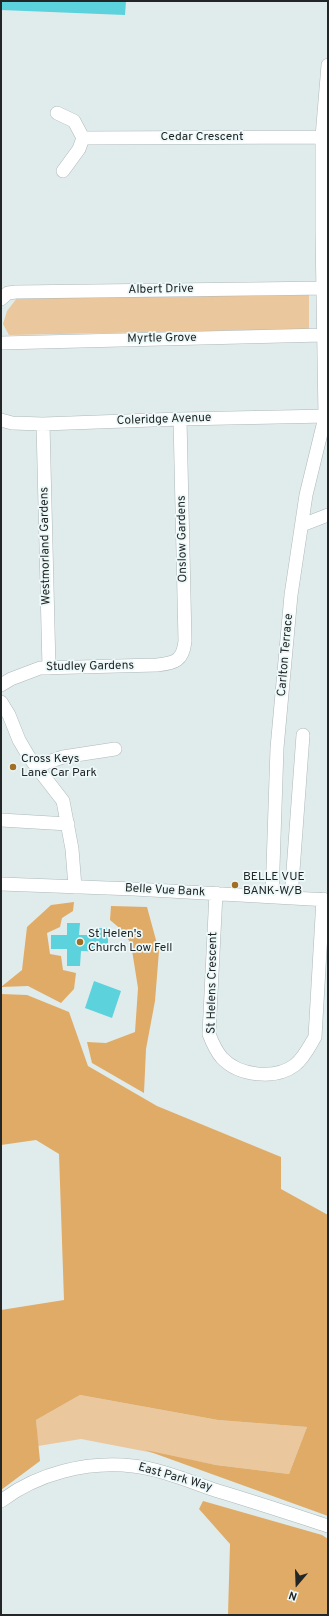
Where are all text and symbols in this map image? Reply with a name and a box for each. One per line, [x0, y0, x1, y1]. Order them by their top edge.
street label: Cedar Crescent [161, 131, 243, 145]
street label: Albert Drive [128, 282, 194, 298]
street label: Myrtle Grove [127, 331, 197, 347]
street label: Coleridge Avenue [116, 411, 212, 429]
street label: Westmorland Gardens [38, 487, 54, 605]
street label: Onslow Gardens [175, 495, 191, 583]
street label: Carlton Terrace [275, 613, 297, 697]
street label: Studley Gardens [46, 659, 134, 675]
place label: Cross Keys Lane Car Park [21, 753, 97, 781]
marker: Cross Keys Lane Car Park [8, 762, 18, 772]
place label: BELLE VUE BANK-W/B [243, 871, 305, 899]
marker: BELLE VUE BANK-W/B [230, 880, 240, 890]
street label: Belle Vue Bank [124, 882, 206, 900]
place label: St Helen's Church Low Fell [88, 928, 173, 956]
street label: St Helens Crescent [205, 932, 221, 1034]
marker: St Helen's Church Low Fell [75, 937, 85, 947]
street label: East Park Way [136, 1461, 214, 1495]
north arrow [277, 1564, 317, 1604]
text: N [287, 1587, 299, 1603]

